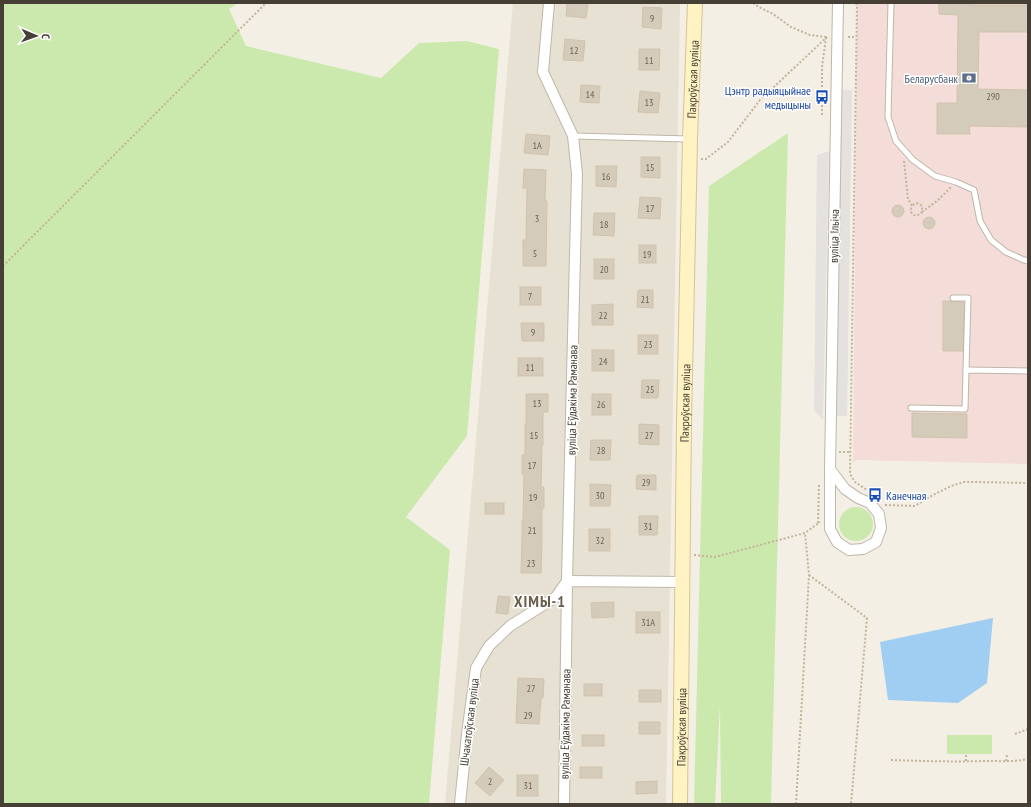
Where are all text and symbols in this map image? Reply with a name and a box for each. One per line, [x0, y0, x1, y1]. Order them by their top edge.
house number: 9 [650, 12, 654, 25]
north arrow [16, 16, 56, 56]
text: С [39, 34, 53, 39]
street label: Пакроўская вуліца [683, 40, 701, 119]
house number: 12 [570, 44, 579, 57]
house number: 11 [645, 54, 654, 67]
bank icon: Беларусбанк [961, 70, 977, 86]
place label: Беларусбанк [905, 71, 958, 86]
place label: Цэнтр радыяцыйнае медыцыны [725, 83, 811, 112]
house number: 14 [586, 88, 595, 101]
bus stop icon: Цэнтр радыяцыйнае медыцыны [814, 89, 830, 105]
house number: 290 [986, 90, 1000, 103]
house number: 13 [645, 96, 654, 109]
house number: 1А [532, 139, 542, 152]
house number: 15 [646, 161, 655, 174]
house number: 16 [602, 170, 611, 183]
house number: 17 [646, 202, 655, 215]
street label: вуліца Ільіча [826, 209, 842, 263]
house number: 3 [535, 212, 539, 225]
house number: 18 [600, 218, 609, 231]
house number: 5 [533, 247, 537, 260]
house number: 19 [643, 248, 652, 261]
house number: 20 [600, 263, 609, 276]
house number: 7 [528, 290, 532, 303]
house number: 21 [641, 293, 650, 306]
house number: 22 [599, 309, 608, 322]
house number: 9 [531, 326, 535, 339]
house number: 23 [644, 338, 653, 351]
street label: вуліца Еўдакіма Раманава [564, 344, 580, 455]
house number: 24 [599, 355, 608, 368]
house number: 11 [526, 361, 535, 374]
street label: Пакроўская вуліца [676, 364, 693, 442]
house number: 25 [646, 383, 655, 396]
house number: 13 [533, 397, 542, 410]
house number: 26 [597, 398, 606, 411]
house number: 15 [530, 429, 539, 442]
house number: 27 [645, 429, 654, 442]
house number: 28 [597, 444, 606, 457]
house number: 17 [528, 459, 537, 472]
house number: 29 [642, 476, 651, 489]
bus stop icon: Канечная [867, 487, 883, 503]
place label: Канечная [886, 488, 927, 503]
house number: 30 [596, 489, 605, 502]
house number: 19 [529, 491, 538, 504]
house number: 31 [644, 520, 653, 533]
house number: 21 [528, 524, 537, 537]
house number: 32 [596, 534, 605, 547]
house number: 23 [527, 557, 536, 570]
district label: ХІМЫ-1 [514, 591, 566, 611]
house number: 31А [641, 616, 655, 629]
street label: вуліца Еўдакіма Раманава [557, 668, 573, 779]
street label: Шчакатоўская вуліца [456, 677, 482, 767]
house number: 27 [527, 682, 536, 695]
street label: Пакроўская вуліца [673, 688, 689, 766]
house number: 29 [524, 709, 533, 722]
house number: 2 [488, 775, 492, 788]
house number: 31 [524, 779, 533, 792]

